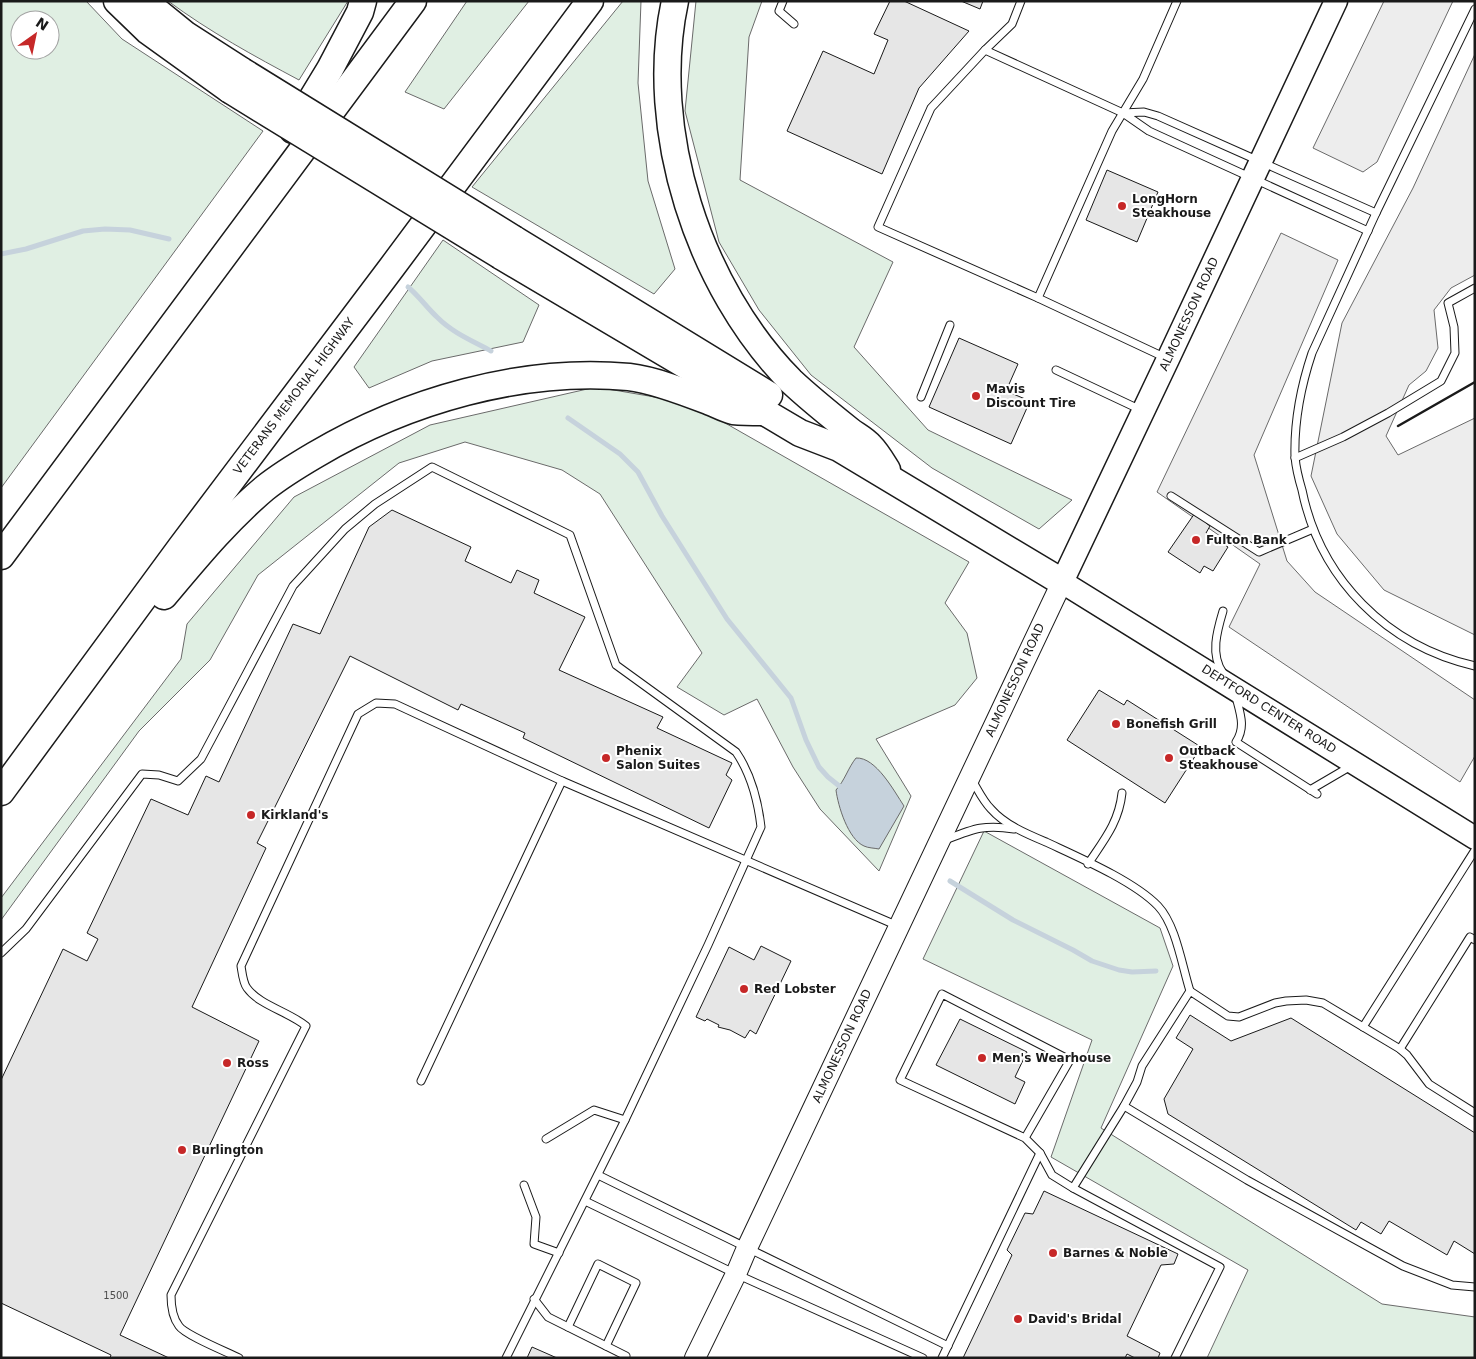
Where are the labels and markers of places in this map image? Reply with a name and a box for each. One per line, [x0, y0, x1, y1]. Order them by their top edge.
place label: LongHorn Steakhouse [1132, 192, 1211, 220]
marker: LongHorn Steakhouse [1116, 200, 1128, 212]
place label: Mavis Discount Tire [986, 382, 1076, 410]
marker: Mavis Discount Tire [970, 390, 982, 402]
place label: Fulton Bank [1206, 533, 1288, 547]
marker: Fulton Bank [1190, 534, 1202, 546]
place label: Bonefish Grill [1126, 717, 1217, 731]
marker: Bonefish Grill [1110, 718, 1122, 730]
place label: Phenix Salon Suites [616, 744, 700, 772]
place label: Outback Steakhouse [1179, 744, 1258, 772]
marker: Phenix Salon Suites [600, 752, 612, 764]
marker: Outback Steakhouse [1163, 752, 1175, 764]
place label: Kirkland's [261, 808, 328, 822]
marker: Kirkland's [245, 809, 257, 821]
place label: Red Lobster [754, 982, 836, 996]
marker: Red Lobster [738, 983, 750, 995]
place label: Men's Wearhouse [992, 1051, 1111, 1065]
marker: Men's Wearhouse [976, 1052, 988, 1064]
place label: Ross [237, 1056, 269, 1070]
marker: Ross [221, 1057, 233, 1069]
place label: Burlington [192, 1143, 264, 1157]
marker: Burlington [176, 1144, 188, 1156]
place label: Barnes & Noble [1063, 1246, 1168, 1260]
marker: Barnes & Noble [1047, 1247, 1059, 1259]
place label: David's Bridal [1028, 1312, 1122, 1326]
marker: David's Bridal [1012, 1313, 1024, 1325]

